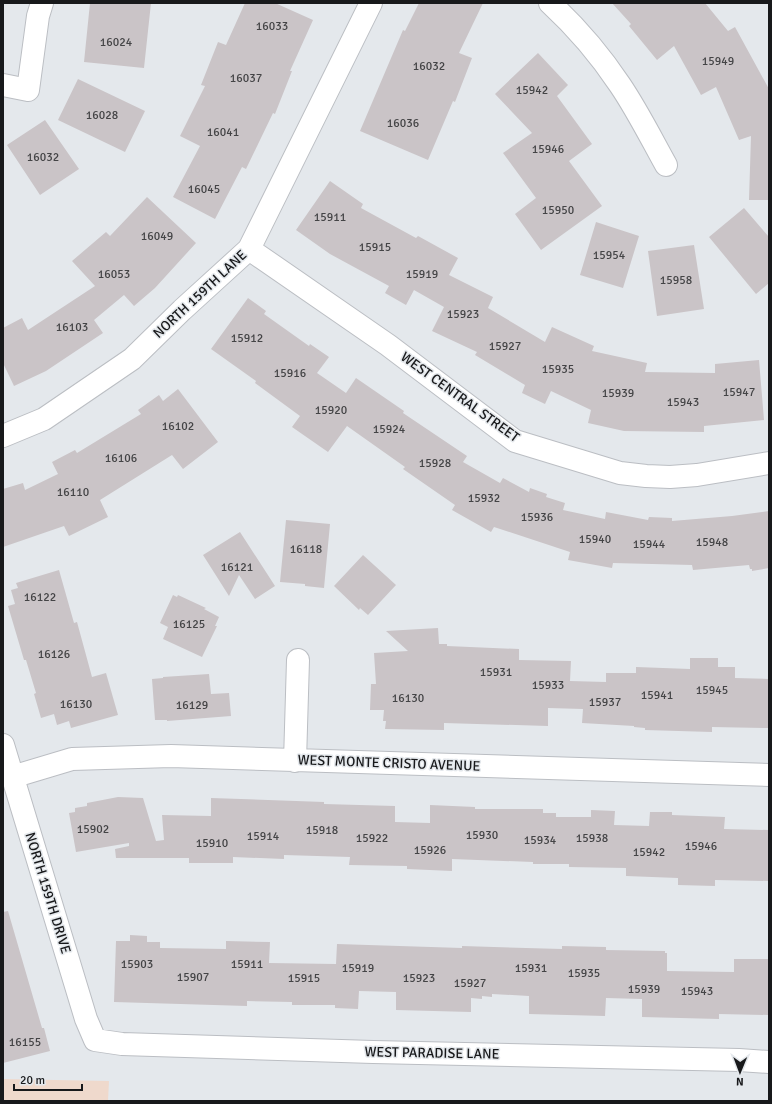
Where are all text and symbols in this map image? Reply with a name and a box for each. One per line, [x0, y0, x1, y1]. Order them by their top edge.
house number: 16033 [256, 19, 288, 34]
house number: 16024 [100, 35, 133, 50]
house number: 15949 [702, 54, 734, 69]
house number: 16032 [413, 59, 445, 74]
house number: 16037 [230, 71, 262, 86]
house number: 15942 [516, 83, 548, 98]
house number: 16028 [86, 108, 118, 123]
house number: 16036 [387, 116, 419, 131]
house number: 16041 [207, 125, 239, 140]
house number: 15946 [532, 142, 564, 157]
house number: 16032 [27, 150, 59, 165]
house number: 16045 [188, 182, 220, 197]
house number: 15950 [542, 203, 574, 218]
house number: 15911 [314, 210, 346, 225]
house number: 16049 [141, 229, 173, 244]
house number: 15915 [359, 240, 391, 255]
street label: NORTH 159TH LANE [150, 246, 250, 342]
house number: 15954 [593, 248, 626, 263]
house number: 16053 [98, 267, 130, 282]
house number: 15919 [406, 267, 438, 282]
house number: 15958 [660, 273, 692, 288]
house number: 15923 [447, 307, 479, 322]
house number: 16103 [56, 320, 88, 335]
house number: 15912 [231, 331, 263, 346]
house number: 15927 [489, 339, 521, 354]
street label: WEST CENTRAL STREET [397, 348, 523, 446]
house number: 15935 [542, 362, 574, 377]
house number: 15916 [274, 366, 306, 381]
house number: 15947 [723, 385, 755, 400]
house number: 15939 [602, 386, 634, 401]
house number: 15943 [667, 395, 699, 410]
house number: 15920 [315, 403, 347, 418]
house number: 16102 [162, 419, 194, 434]
house number: 15924 [373, 422, 406, 437]
house number: 16106 [105, 451, 137, 466]
house number: 15928 [419, 456, 451, 471]
house number: 16110 [57, 485, 89, 500]
house number: 15932 [468, 491, 500, 506]
house number: 15936 [521, 510, 553, 525]
house number: 15940 [579, 532, 611, 547]
house number: 15948 [696, 535, 728, 550]
house number: 15944 [633, 537, 666, 552]
house number: 16118 [290, 542, 322, 557]
house number: 16121 [221, 560, 253, 575]
house number: 16122 [24, 590, 56, 605]
house number: 16125 [173, 617, 205, 632]
house number: 16126 [38, 647, 70, 662]
house number: 15931 [480, 665, 512, 680]
house number: 15933 [532, 678, 564, 693]
house number: 15945 [696, 683, 728, 698]
house number: 15941 [641, 688, 673, 703]
house number: 16130 [392, 691, 424, 706]
house number: 15937 [589, 695, 621, 710]
house number: 16130 [60, 697, 92, 712]
house number: 16129 [176, 698, 208, 713]
street label: WEST MONTE CRISTO AVENUE [297, 751, 481, 775]
house number: 15902 [77, 822, 109, 837]
house number: 15918 [306, 823, 338, 838]
house number: 15930 [466, 828, 498, 843]
house number: 15914 [247, 829, 280, 844]
street label: NORTH 159TH DRIVE [21, 830, 75, 956]
house number: 15922 [356, 831, 388, 846]
house number: 15938 [576, 831, 608, 846]
house number: 15934 [524, 833, 557, 848]
house number: 15910 [196, 836, 228, 851]
house number: 15946 [685, 839, 717, 854]
house number: 15926 [414, 843, 446, 858]
house number: 15942 [633, 845, 665, 860]
house number: 15903 [121, 957, 153, 972]
house number: 15911 [231, 957, 263, 972]
house number: 15919 [342, 961, 374, 976]
house number: 15931 [515, 961, 547, 976]
house number: 15935 [568, 966, 600, 981]
house number: 15907 [177, 970, 209, 985]
house number: 15915 [288, 971, 320, 986]
house number: 15923 [403, 971, 435, 986]
house number: 15927 [454, 976, 486, 991]
house number: 15939 [628, 982, 660, 997]
house number: 15943 [681, 984, 713, 999]
house number: 16155 [9, 1035, 41, 1050]
street label: WEST PARADISE LANE [364, 1043, 500, 1063]
north arrow [720, 1052, 760, 1092]
scale bar [14, 1066, 82, 1092]
text: 20 m [20, 1073, 45, 1088]
text: N [736, 1075, 744, 1088]

